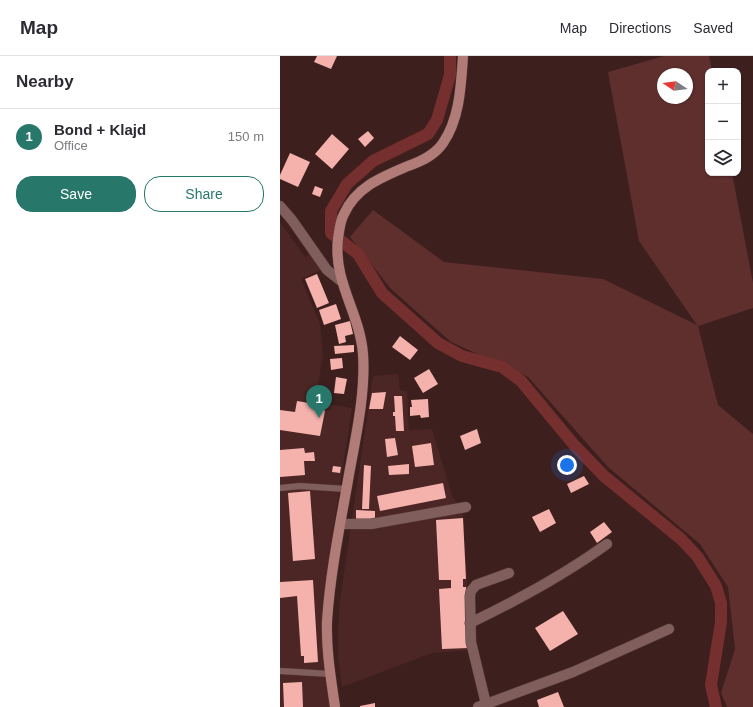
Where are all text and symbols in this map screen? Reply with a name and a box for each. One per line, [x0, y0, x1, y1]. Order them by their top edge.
text: Map [20, 17, 58, 38]
text: Map [560, 20, 587, 36]
text: Directions [609, 20, 671, 36]
text: Saved [693, 20, 733, 36]
north arrow [657, 68, 693, 104]
map controls [705, 68, 741, 176]
button: + [705, 68, 741, 104]
text: Nearby [16, 72, 74, 91]
button: − [705, 104, 741, 140]
text: Bond + Klajd [54, 121, 146, 138]
text: 1 [25, 129, 33, 144]
text: 150 m [228, 129, 264, 144]
text: Office [54, 138, 88, 153]
button: layers [705, 140, 741, 176]
button: Save [16, 176, 136, 212]
button: Share [144, 176, 264, 212]
pin: 1 [306, 385, 332, 418]
your location [557, 455, 577, 475]

